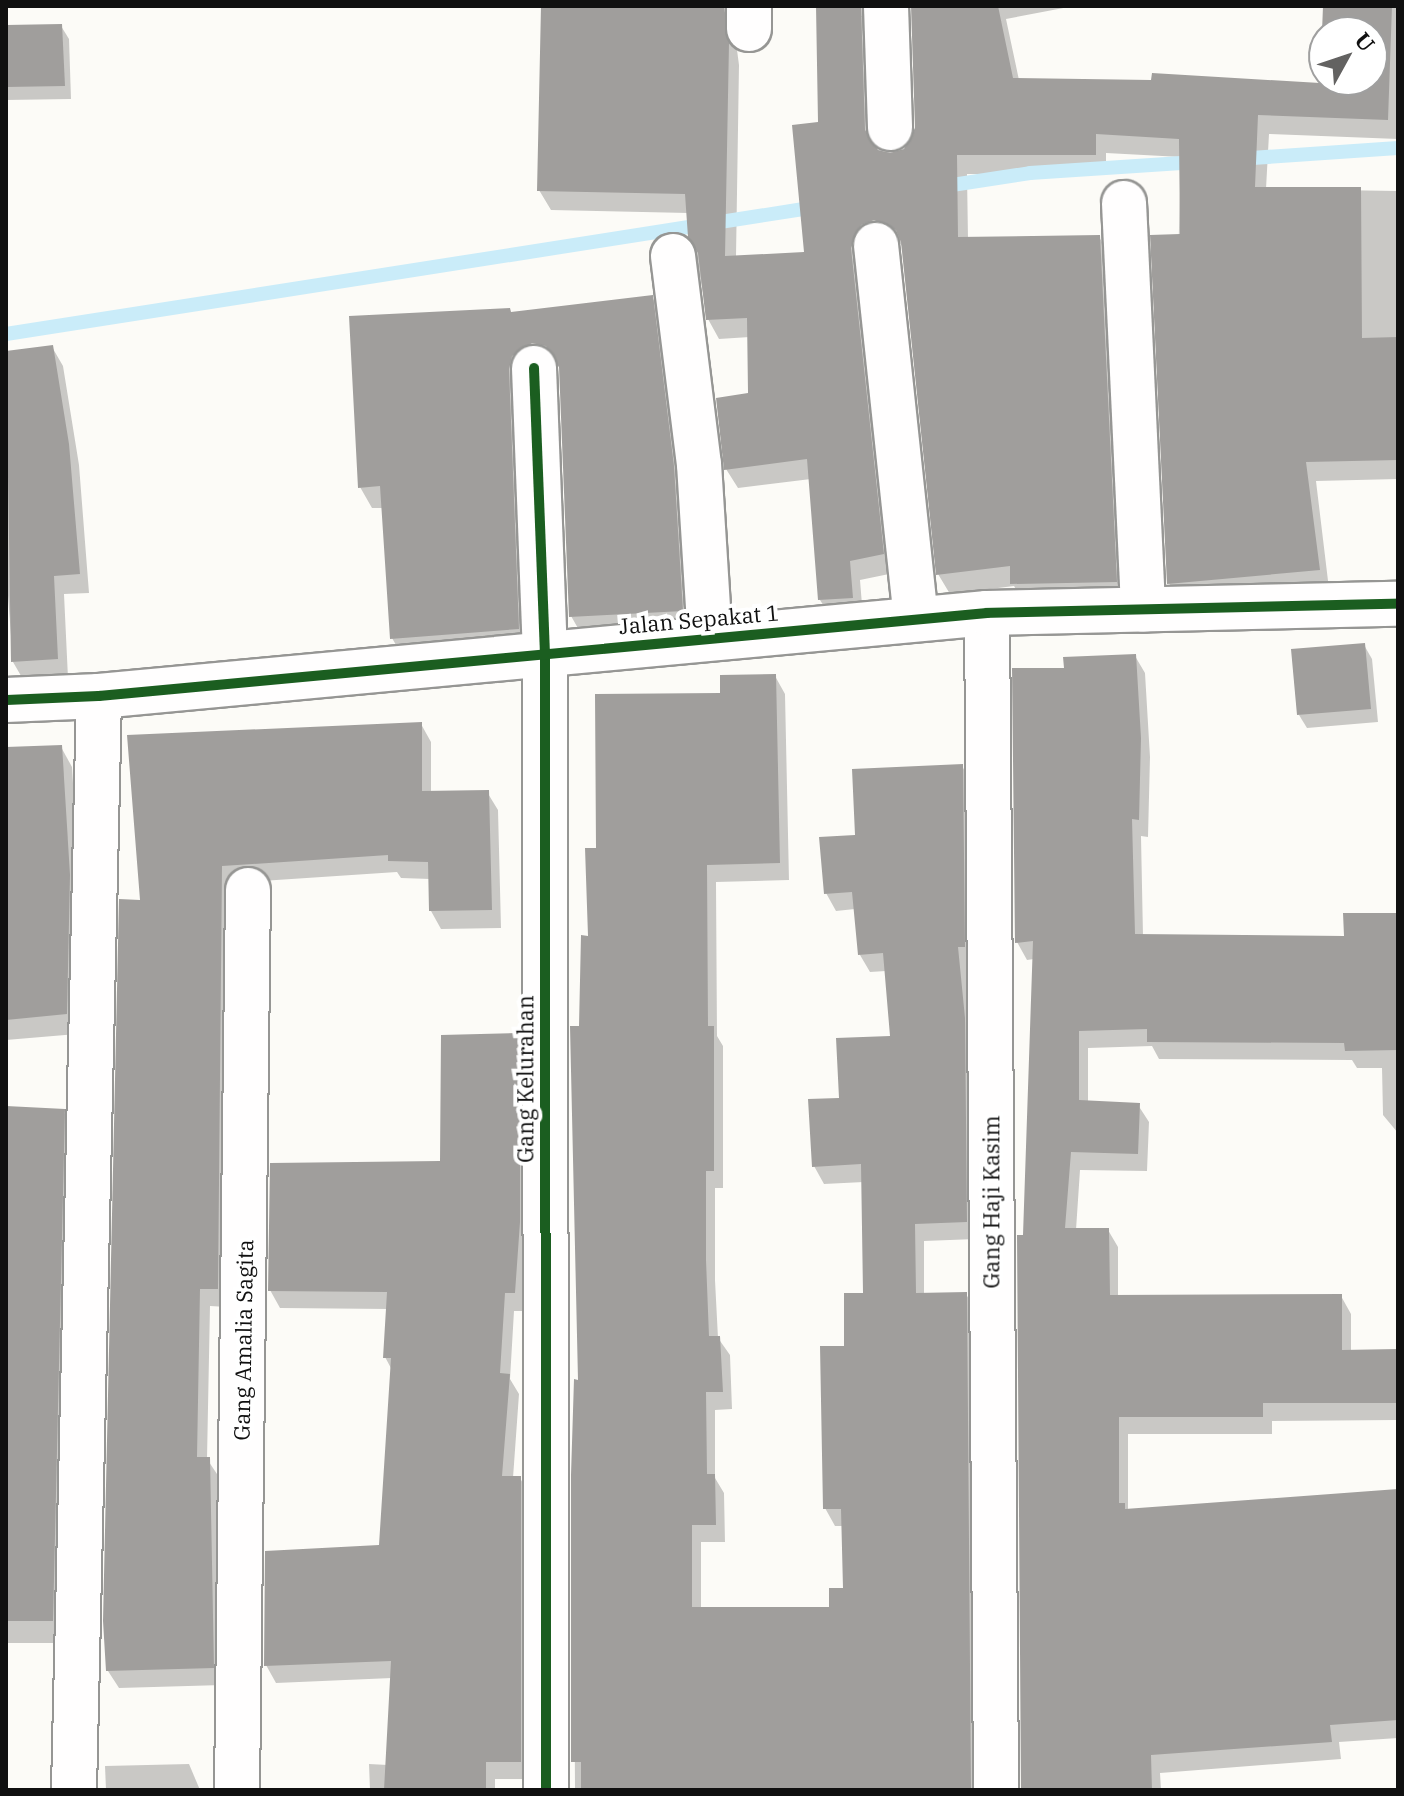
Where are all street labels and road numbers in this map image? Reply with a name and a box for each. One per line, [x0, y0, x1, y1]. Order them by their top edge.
street label: Jalan Sepakat 1 [618, 599, 780, 639]
street label: Gang Kelurahan [512, 995, 538, 1163]
street label: Gang Haji Kasim [978, 1115, 1004, 1289]
street label: Gang Amalia Sagita [228, 1239, 258, 1441]

